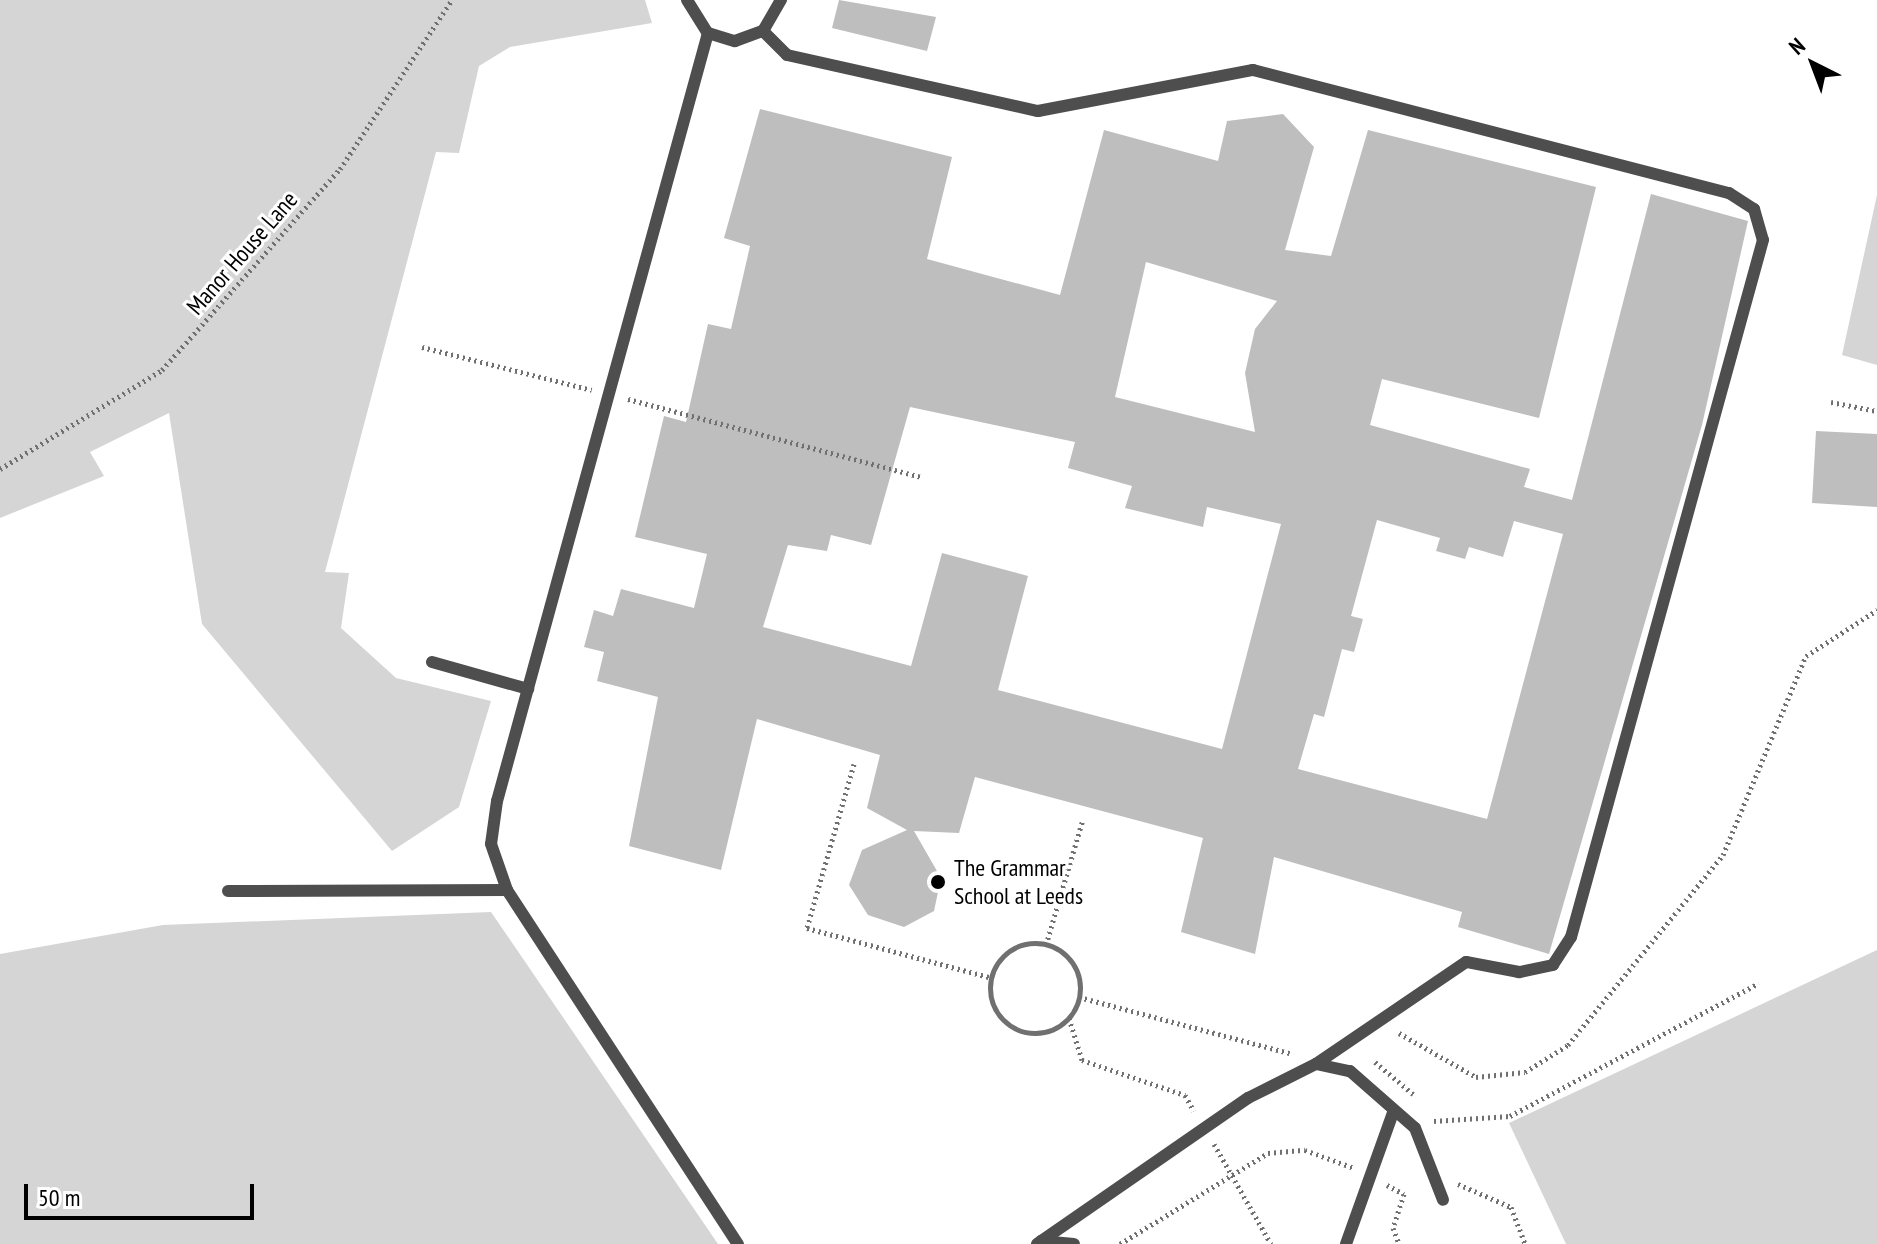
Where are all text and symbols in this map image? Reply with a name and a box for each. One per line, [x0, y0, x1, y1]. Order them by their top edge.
north arrow [1773, 24, 1853, 104]
text: N [1783, 32, 1811, 61]
street label: Manor House Lane [181, 185, 303, 321]
place label: The Grammar School at Leeds [954, 854, 1083, 910]
marker: The Grammar School at Leeds [929, 873, 947, 891]
scale bar [28, 1168, 258, 1218]
text: 50 m [38, 1182, 80, 1213]

